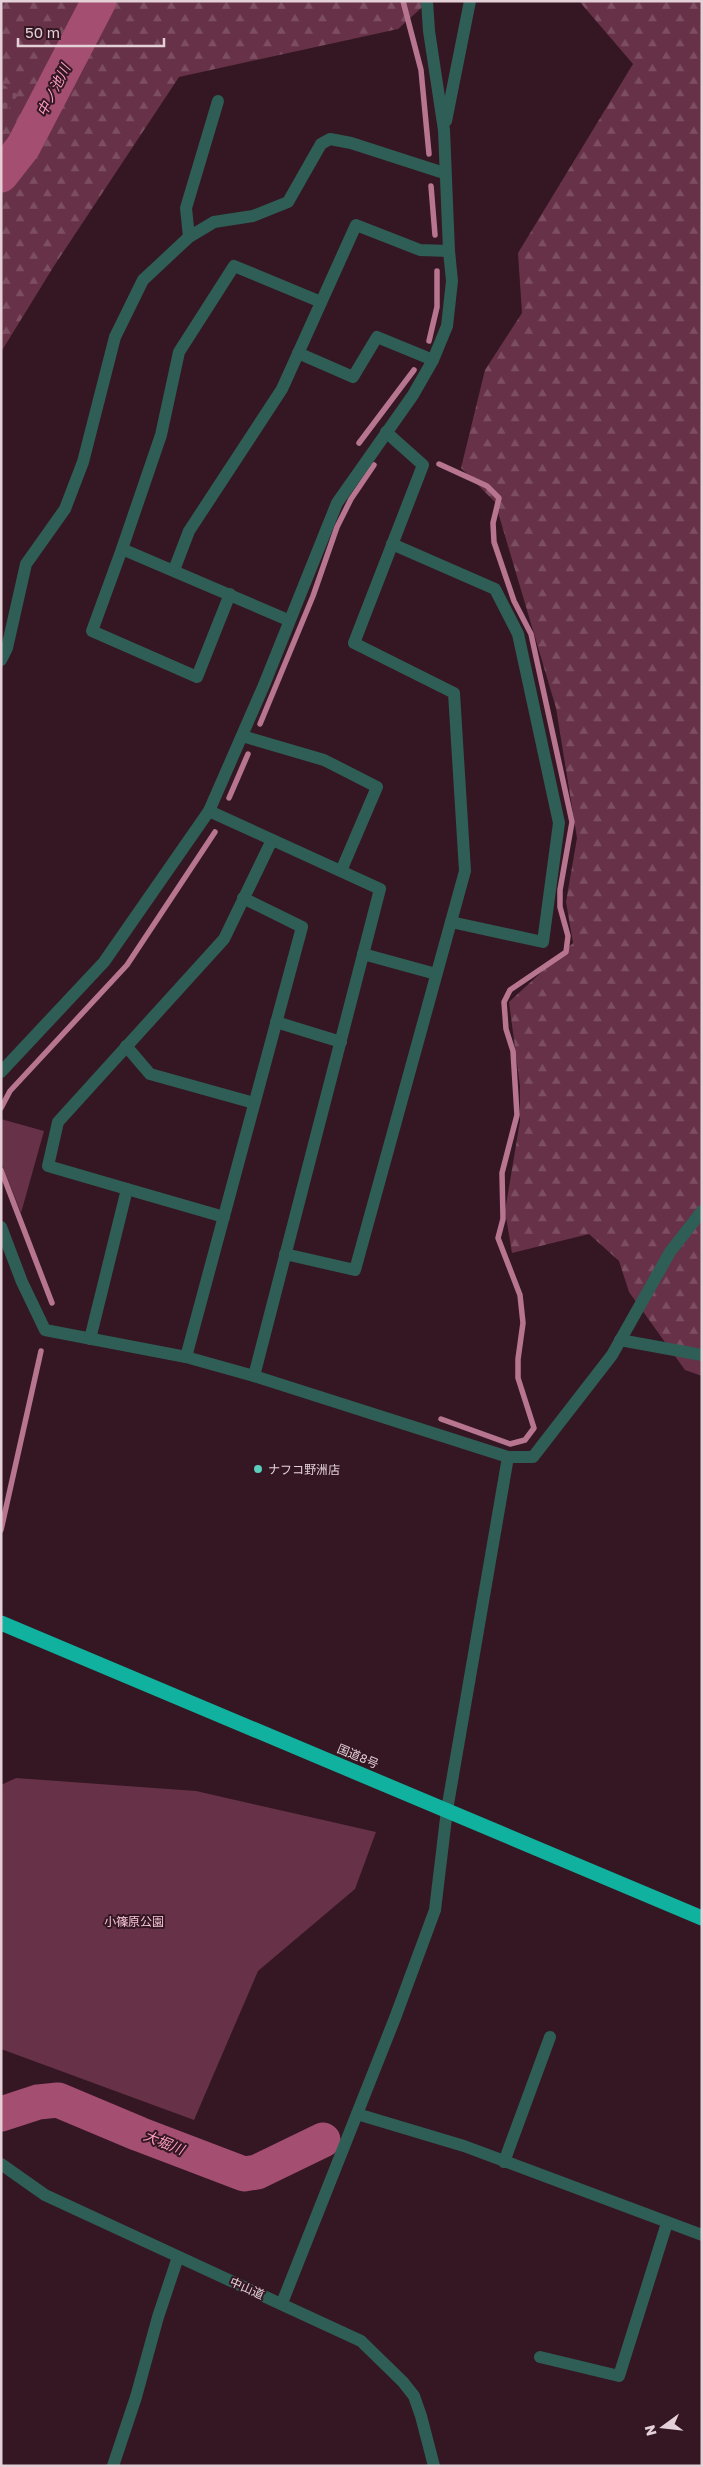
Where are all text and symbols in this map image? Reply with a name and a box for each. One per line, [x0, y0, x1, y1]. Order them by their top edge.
scale bar [18, 15, 164, 47]
text: 50 m [25, 23, 60, 41]
water label: 中ノ池川 [33, 59, 74, 119]
place label: ナフコ野洲店 [268, 1462, 340, 1477]
marker: ナフコ野洲店 [252, 1463, 264, 1475]
street label: 国道8号 [335, 1741, 381, 1771]
park label: 小篠原公園 [104, 1914, 164, 1929]
water label: 大堀川 [141, 2126, 189, 2158]
street label: 中山道 [227, 2274, 267, 2302]
north arrow [638, 2402, 688, 2452]
text: N [640, 2423, 660, 2438]

